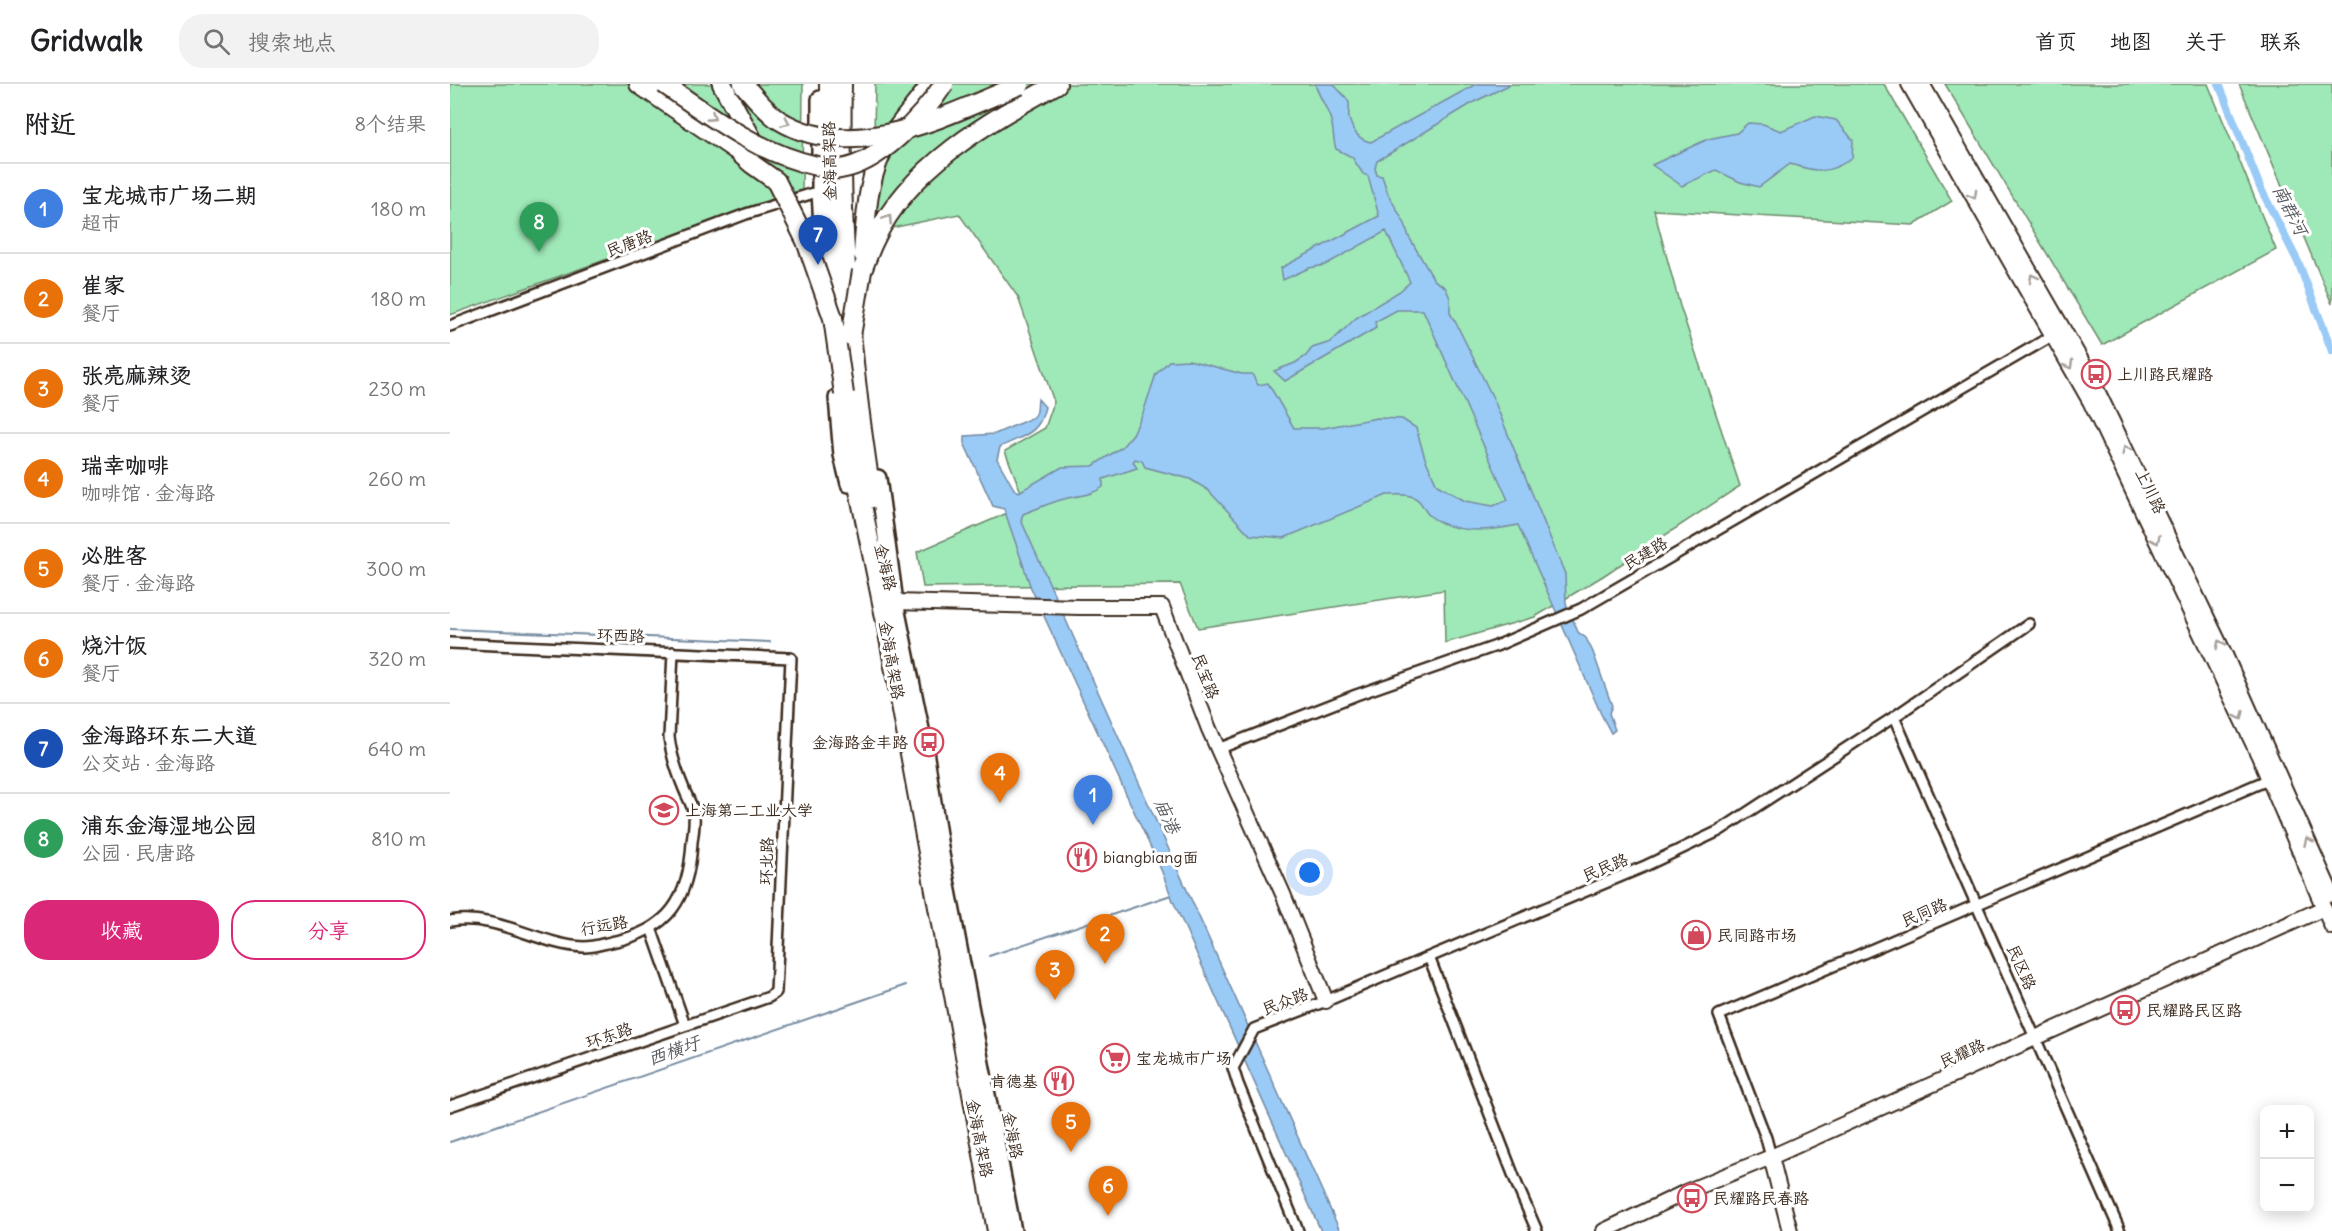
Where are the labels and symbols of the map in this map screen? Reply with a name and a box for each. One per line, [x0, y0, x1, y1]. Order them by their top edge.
one-way arrow [706, 110, 716, 122]
one-way arrow [779, 115, 790, 127]
street label: 金海高架路 [818, 121, 840, 201]
water label: 南群河 [2268, 180, 2314, 242]
one-way arrow [1966, 189, 1977, 200]
pin: 8 [520, 202, 559, 252]
one-way arrow [880, 215, 892, 225]
pin: 7 [798, 216, 838, 265]
street label: 民唐路 [603, 225, 655, 261]
one-way arrow [2029, 274, 2041, 285]
bus stop icon: 上川路民耀路 [2080, 358, 2112, 390]
one-way arrow [2062, 359, 2073, 369]
place label: 上川路民耀路 [2117, 364, 2213, 384]
one-way arrow [2121, 445, 2133, 456]
street label: 上川路 [2131, 465, 2171, 517]
street label: 民建路 [1619, 532, 1671, 574]
one-way arrow [2149, 533, 2161, 544]
street label: 金海路 [871, 541, 901, 593]
street label: 金海高架路 [875, 619, 909, 701]
street label: 环西路 [597, 624, 645, 646]
one-way arrow [2216, 640, 2228, 651]
street label: 民宝路 [1188, 650, 1224, 702]
one-way arrow [2232, 709, 2244, 720]
bus stop icon: 金海路金丰路 [913, 726, 945, 758]
place label: 金海路金丰路 [812, 732, 908, 752]
pin: 4 [980, 754, 1020, 803]
pin: 1 [1074, 776, 1112, 825]
school or university icon: 上海第二工业大学 [648, 794, 680, 826]
water label: 庙港 [1150, 795, 1186, 839]
place label: 上海第二工业大学 [685, 800, 813, 820]
street label: 环北路 [755, 837, 777, 885]
one-way arrow [2304, 837, 2316, 848]
restaurant icon: biangbiang面 [1066, 841, 1098, 873]
place label: biangbiang面 [1103, 847, 1199, 867]
street label: 民民路 [1579, 848, 1631, 886]
your location [1295, 858, 1324, 887]
street label: 民同路 [1898, 893, 1950, 931]
street label: 行远路 [579, 911, 629, 939]
pin: 2 [1086, 914, 1124, 964]
shop icon: 民同路市场 [1680, 919, 1712, 951]
place label: 民同路市场 [1717, 925, 1797, 945]
street label: 民区路 [2003, 941, 2041, 993]
pin: 3 [1036, 950, 1074, 1000]
street label: 民众路 [1259, 983, 1311, 1019]
bus stop icon: 民耀路民区路 [2109, 994, 2141, 1026]
place label: 民耀路民区路 [2146, 1000, 2242, 1020]
street label: 环东路 [583, 1018, 635, 1052]
water label: 西横圩 [645, 1030, 705, 1070]
street label: 民耀路 [1936, 1034, 1988, 1072]
supermarket icon: 宝龙城市广场 [1099, 1042, 1131, 1074]
place label: 宝龙城市广场 [1136, 1048, 1232, 1068]
restaurant icon: 肯德基 [1043, 1065, 1075, 1097]
place label: 肯德基 [990, 1071, 1038, 1091]
street label: 金海高架路 [963, 1097, 997, 1179]
pin: 5 [1052, 1102, 1090, 1152]
street label: 金海路 [999, 1110, 1027, 1160]
pin: 6 [1088, 1166, 1128, 1216]
bus stop icon: 民耀路民春路 [1676, 1182, 1708, 1214]
place label: 民耀路民春路 [1713, 1188, 1809, 1208]

